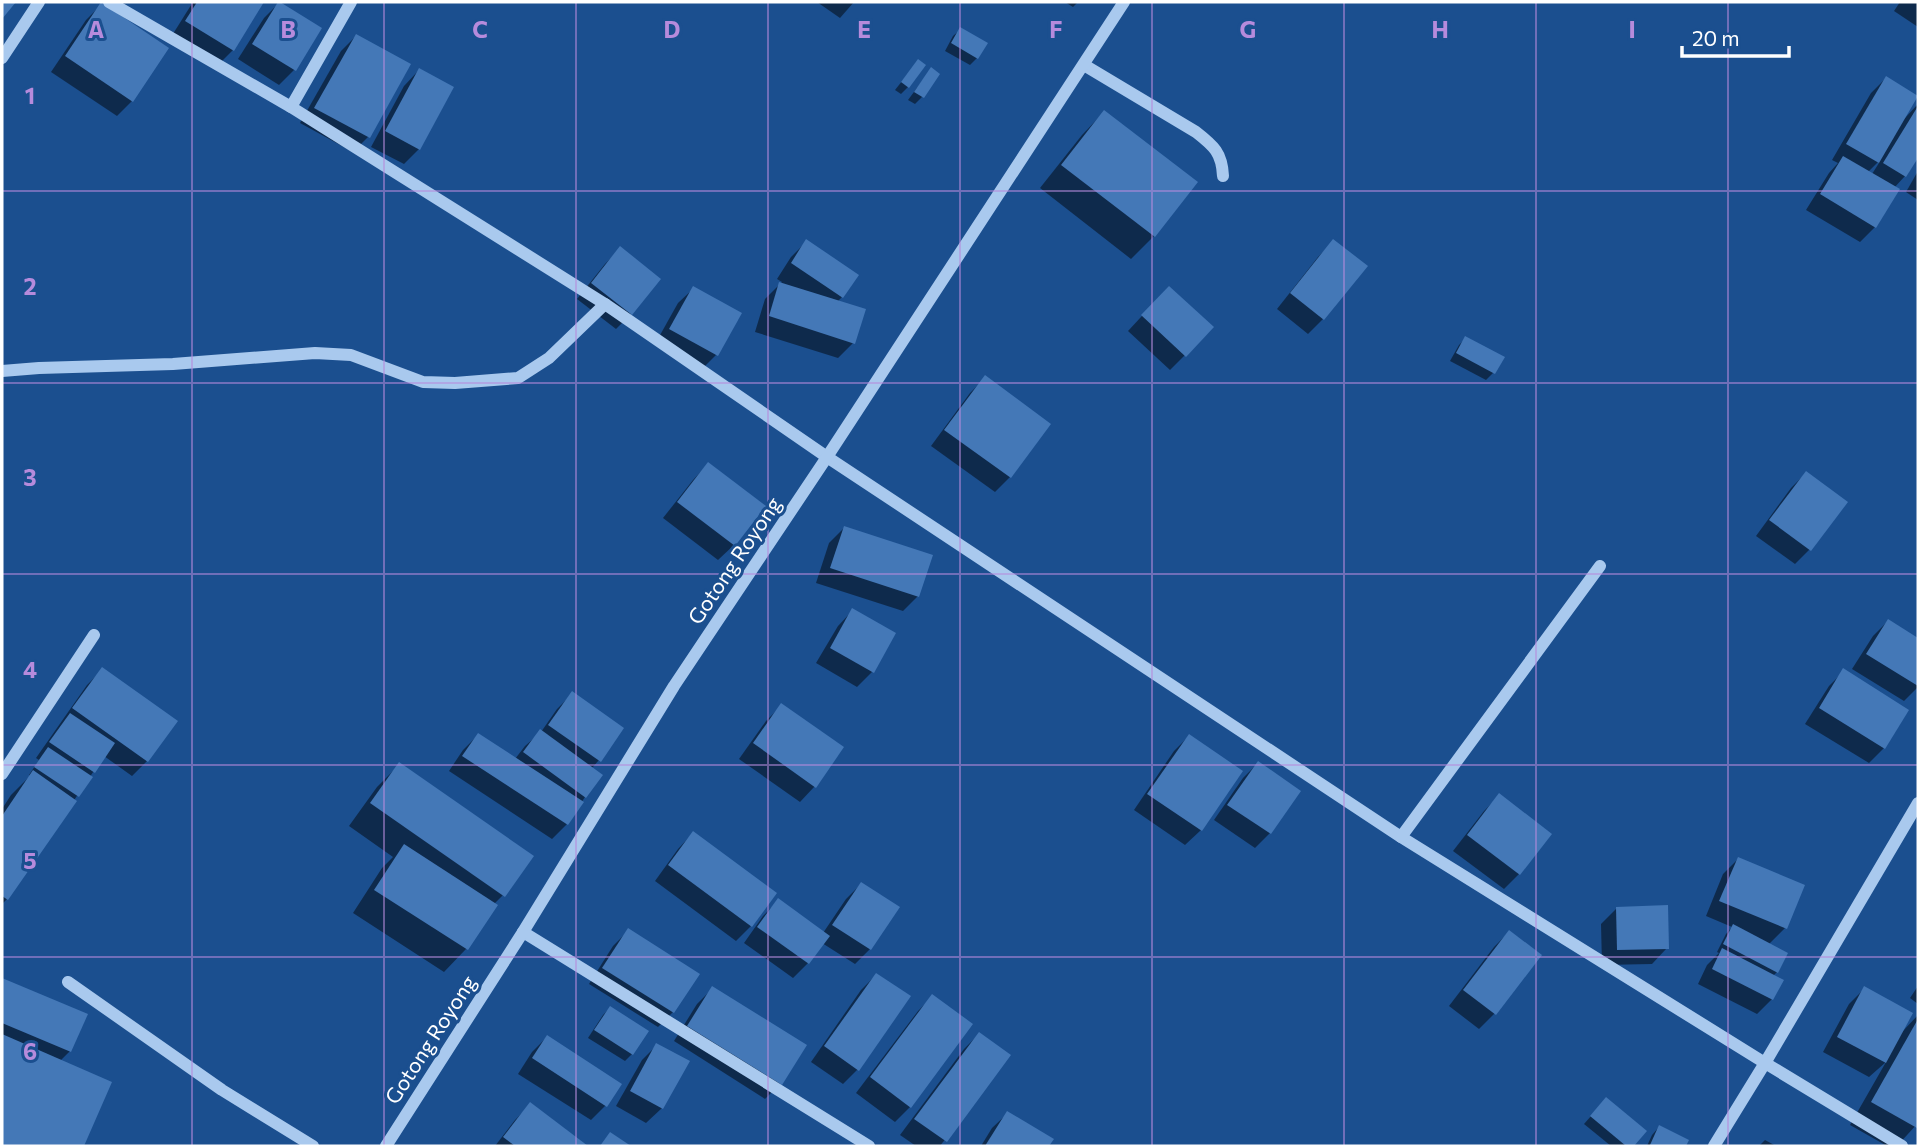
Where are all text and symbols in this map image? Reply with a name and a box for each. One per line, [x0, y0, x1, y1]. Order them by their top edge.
scale bar [1682, 14, 1789, 58]
text: A [88, 15, 105, 43]
text: B [280, 15, 296, 43]
text: C [472, 15, 488, 43]
text: D [664, 15, 681, 43]
text: E [857, 15, 871, 43]
text: F [1049, 15, 1063, 43]
text: G [1240, 15, 1256, 43]
text: H [1431, 15, 1449, 43]
text: I [1628, 15, 1636, 43]
text: 20 m [1692, 25, 1740, 50]
text: 1 [25, 81, 35, 109]
text: 2 [23, 272, 37, 300]
text: 3 [23, 463, 37, 491]
street label: Gotong Royong [682, 492, 786, 629]
text: 4 [23, 655, 37, 683]
text: 5 [23, 846, 37, 874]
street label: Gotong Royong [379, 970, 481, 1108]
text: 6 [23, 1037, 37, 1065]

